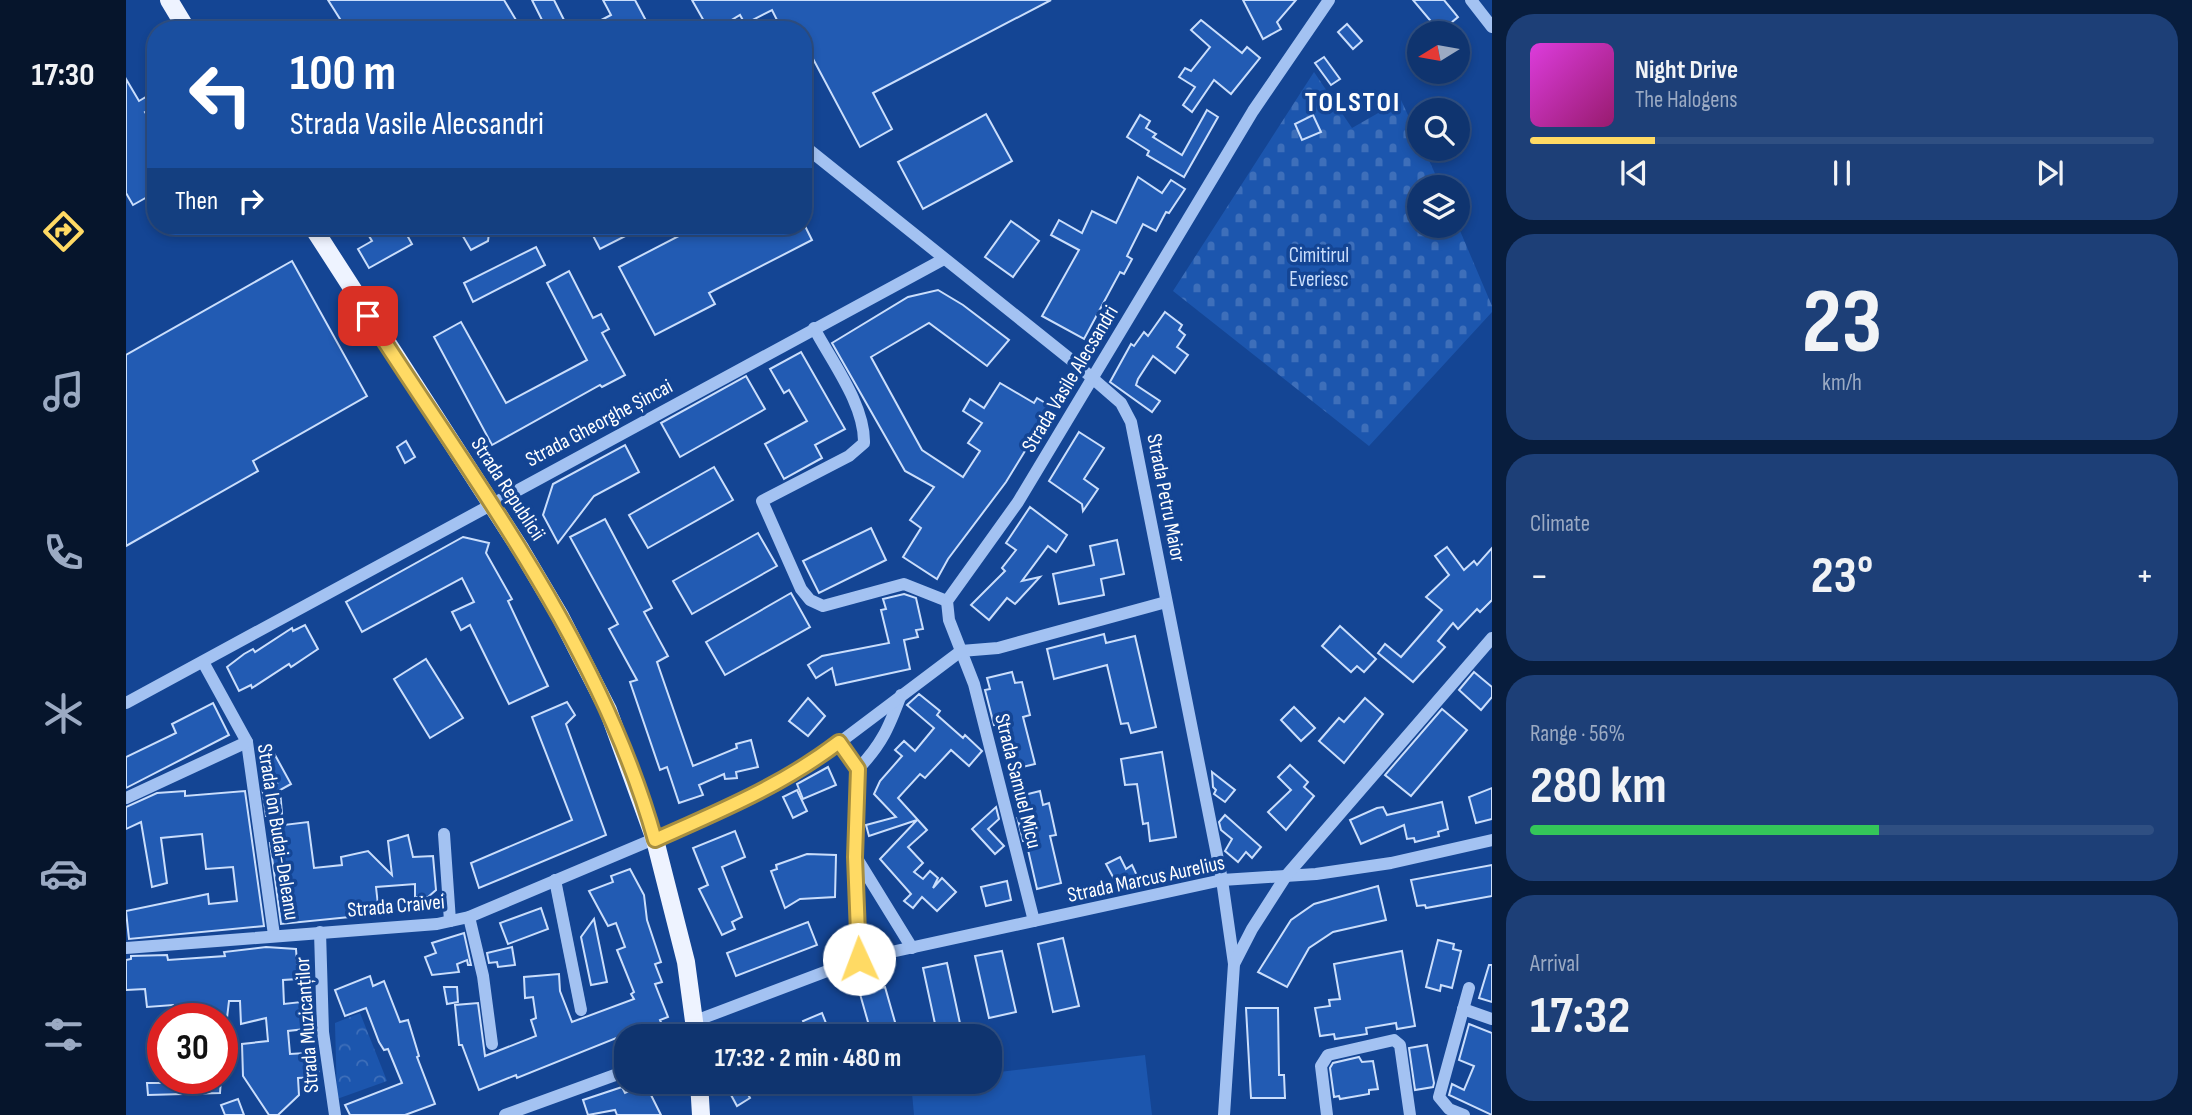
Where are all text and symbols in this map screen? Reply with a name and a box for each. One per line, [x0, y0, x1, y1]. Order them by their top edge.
north arrow [1407, 21, 1470, 84]
map controls [1407, 21, 1470, 238]
text: 100 m [290, 45, 396, 104]
icon: left [175, 49, 266, 140]
text: Night Drive [1635, 55, 1738, 86]
text: 17:30 [32, 56, 94, 95]
district label: TOLSTOI [1305, 86, 1401, 119]
text: The Halogens [1635, 86, 1738, 114]
button: search [1407, 98, 1470, 161]
text: Strada Vasile Alecsandri [290, 105, 544, 144]
icon: previous [1615, 154, 1653, 192]
icon: pause [1823, 154, 1861, 192]
icon: next [2031, 154, 2069, 192]
button: layers [1407, 175, 1470, 238]
icon: right [232, 182, 270, 220]
text: Then [175, 186, 218, 217]
icon: directions [39, 207, 88, 256]
park label: Cimitirul Everiesc [1289, 243, 1349, 292]
text: 23 [1802, 269, 1882, 378]
pin [338, 286, 398, 346]
icon: arrive [349, 297, 387, 335]
street label: Strada Vasile Alecsandri [1016, 301, 1124, 457]
icon: music [39, 367, 88, 416]
text: km/h [1822, 369, 1862, 397]
street label: Strada Gheorghe Șincai [521, 374, 677, 472]
street label: Strada Petru Maior [1141, 432, 1191, 564]
street label: Strada Republicii [465, 433, 551, 545]
text: Climate [1530, 510, 1590, 538]
icon: phone [39, 528, 88, 577]
text: 23° [1811, 545, 1873, 608]
text: − [1530, 554, 1549, 599]
text: + [2135, 554, 2154, 599]
icon: climate [39, 689, 88, 738]
street label: Strada Samuel Micu [989, 711, 1047, 851]
text: Range · 56% [1530, 720, 1625, 748]
street label: Strada Ion Budai-Deleanu [252, 742, 304, 922]
text: 280 km [1530, 755, 1667, 818]
icon: car [39, 849, 88, 898]
street label: Strada Marcus Aurelius [1065, 850, 1227, 908]
street label: Strada Craivei [346, 889, 446, 923]
position arrow [822, 922, 896, 996]
text: Arrival [1530, 950, 1579, 978]
street label: Strada Muzicanților [290, 956, 324, 1094]
text: 17:32 [1530, 985, 1630, 1048]
speed limit sign: 30 [147, 1003, 238, 1094]
icon: filters [39, 1010, 88, 1059]
text: 17:32 · 2 min · 480 m [715, 1043, 901, 1074]

